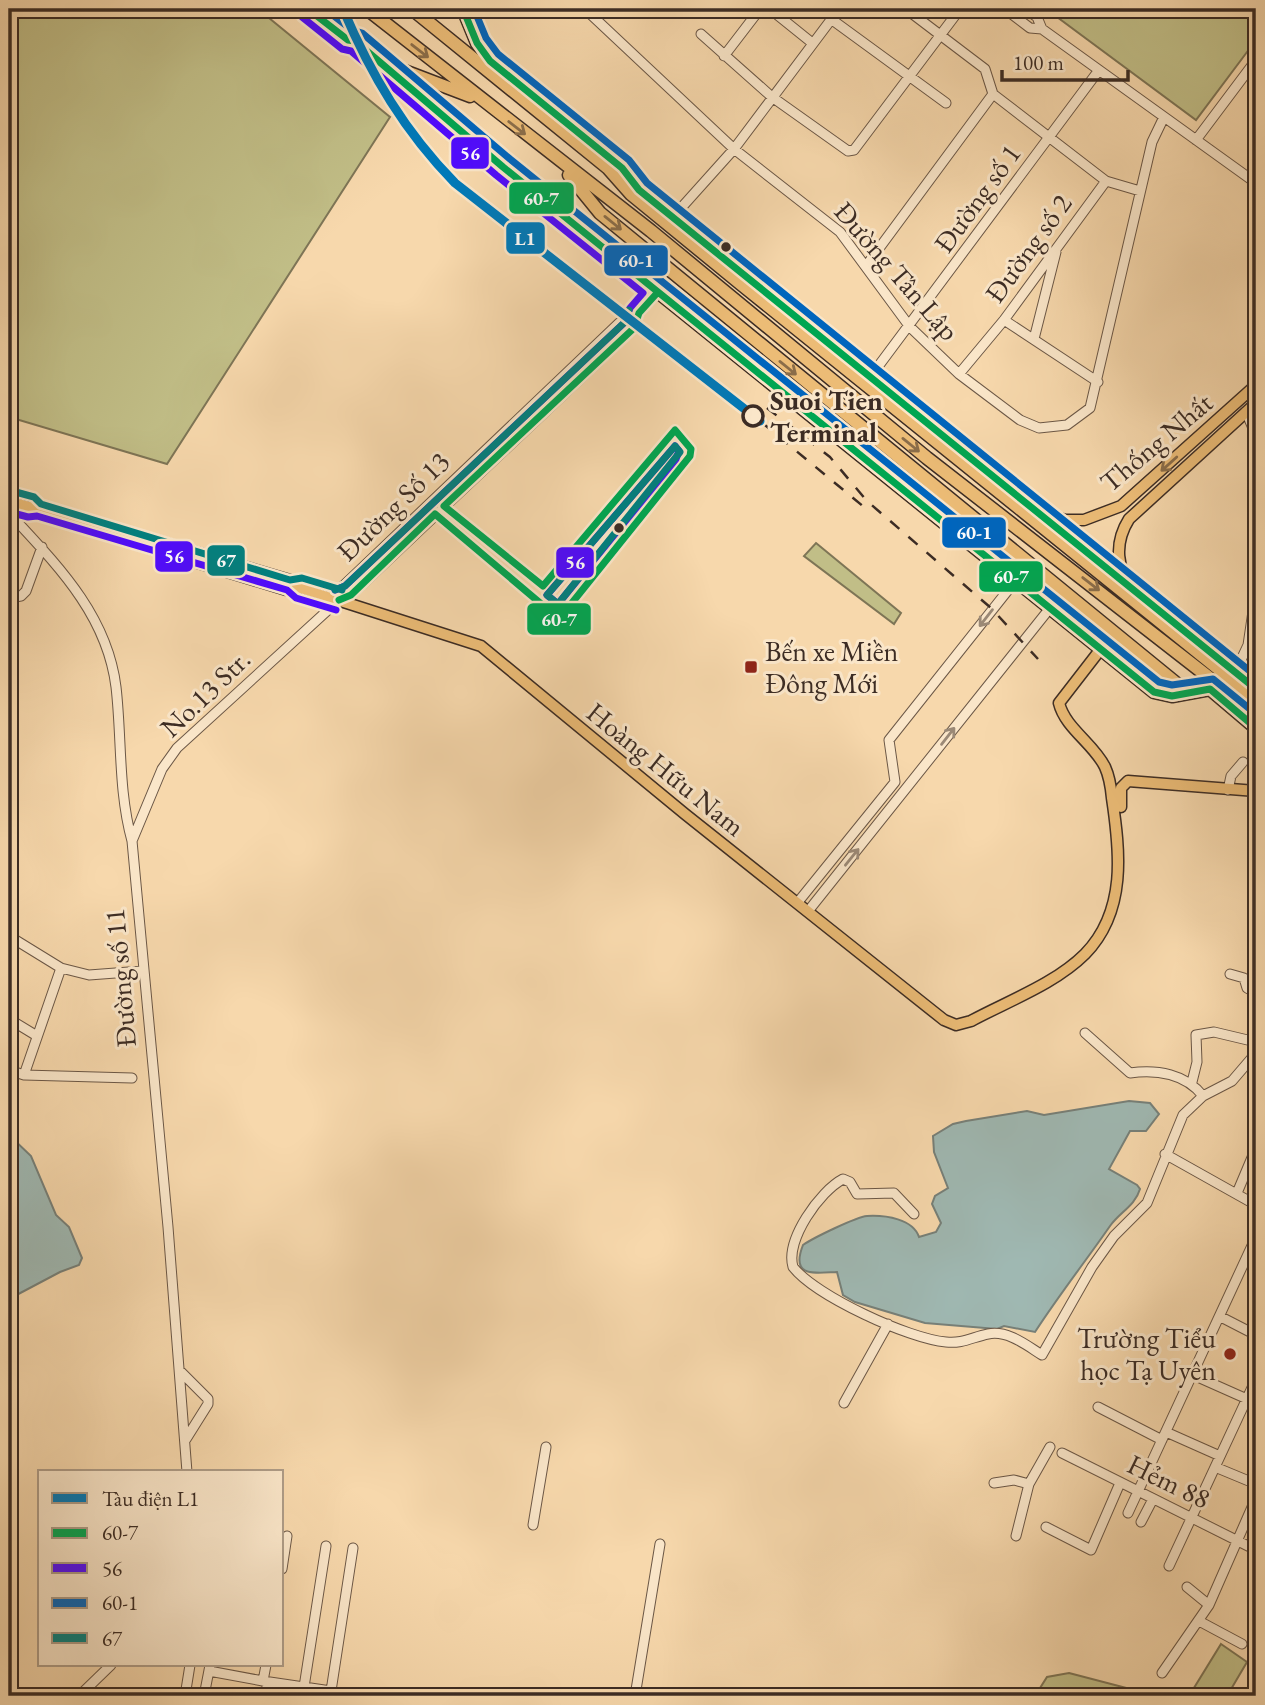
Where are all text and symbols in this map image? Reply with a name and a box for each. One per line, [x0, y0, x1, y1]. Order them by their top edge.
scale bar [1002, 38, 1128, 82]
one-way arrow [410, 44, 429, 59]
text: 100 m [1013, 49, 1064, 76]
one-way arrow [508, 120, 526, 135]
line badge: 56 [450, 136, 490, 170]
street label: Đường số 1 [926, 137, 1028, 259]
text: 56 [460, 141, 480, 166]
line badge: 60-7 [508, 181, 575, 215]
text: 60-7 [523, 186, 560, 211]
street label: Đường số 2 [977, 186, 1080, 309]
street label: Đường Tân Lập [827, 194, 967, 348]
one-way arrow [603, 215, 621, 231]
line badge: L1 [505, 221, 546, 255]
text: L1 [514, 226, 536, 251]
unlabelled marker [719, 240, 733, 254]
line badge: 60-1 [603, 244, 669, 277]
text: 60-1 [618, 248, 654, 273]
one-way arrow [778, 360, 796, 376]
place label: Suoi Tien Terminal [770, 382, 883, 450]
street label: Thống Nhất [1092, 384, 1220, 500]
marker: Suoi Tien Terminal [742, 405, 764, 427]
one-way arrow [902, 438, 920, 453]
street label: Đường Số 13 [329, 443, 457, 569]
one-way arrow [1161, 455, 1178, 472]
line badge: 60-1 [941, 516, 1007, 549]
text: 60-1 [956, 520, 992, 545]
unlabelled marker [612, 521, 626, 535]
line badge: 56 [154, 540, 194, 573]
text: 56 [164, 544, 184, 569]
line badge: 67 [206, 544, 246, 577]
line badge: 56 [555, 546, 595, 579]
text: 67 [216, 548, 237, 573]
text: 56 [565, 550, 585, 575]
line badge: 60-7 [978, 560, 1044, 593]
text: 60-7 [993, 564, 1030, 589]
one-way arrow [1081, 577, 1100, 592]
line badge: 60-7 [526, 602, 592, 636]
text: 60-7 [541, 607, 578, 632]
one-way arrow [978, 608, 993, 627]
place label: Bến xe Miền Đông Mới [765, 633, 899, 701]
street label: No.13 Str. [152, 641, 258, 745]
marker: Bến xe Miền Đông Mới [743, 659, 759, 675]
street label: Hoàng Hữu Nam [579, 694, 753, 844]
one-way arrow [940, 727, 955, 746]
one-way arrow [844, 848, 859, 866]
street label: Đường số 11 [96, 907, 144, 1049]
place label: Trường Tiểu học Tạ Uyên [1077, 1320, 1216, 1388]
marker: Trường Tiểu học Tạ Uyên [1222, 1346, 1238, 1362]
street label: Hẻm 88 [1122, 1446, 1216, 1516]
legend [38, 1470, 284, 1666]
text: Tàu điện L1 [102, 1485, 199, 1512]
text: 60-7 [102, 1519, 139, 1546]
text: 56 [102, 1555, 122, 1582]
text: 60-1 [102, 1589, 138, 1616]
text: 67 [102, 1625, 123, 1652]

